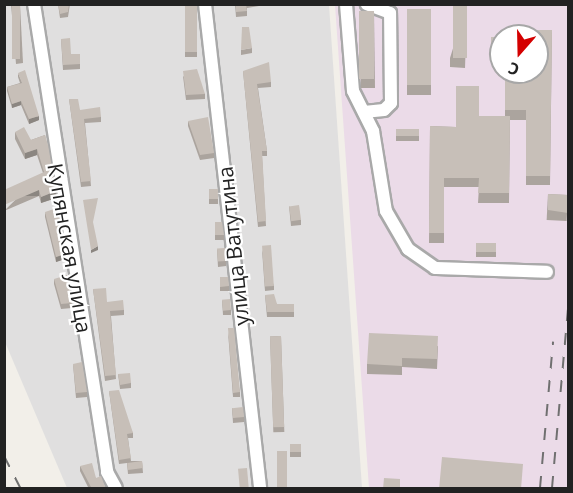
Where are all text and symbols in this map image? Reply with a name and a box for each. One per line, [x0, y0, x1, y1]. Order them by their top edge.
north arrow [489, 24, 549, 84]
text: С [505, 57, 522, 81]
street label: Купянская улица [43, 161, 97, 335]
street label: улица Ватутина [212, 165, 254, 327]

